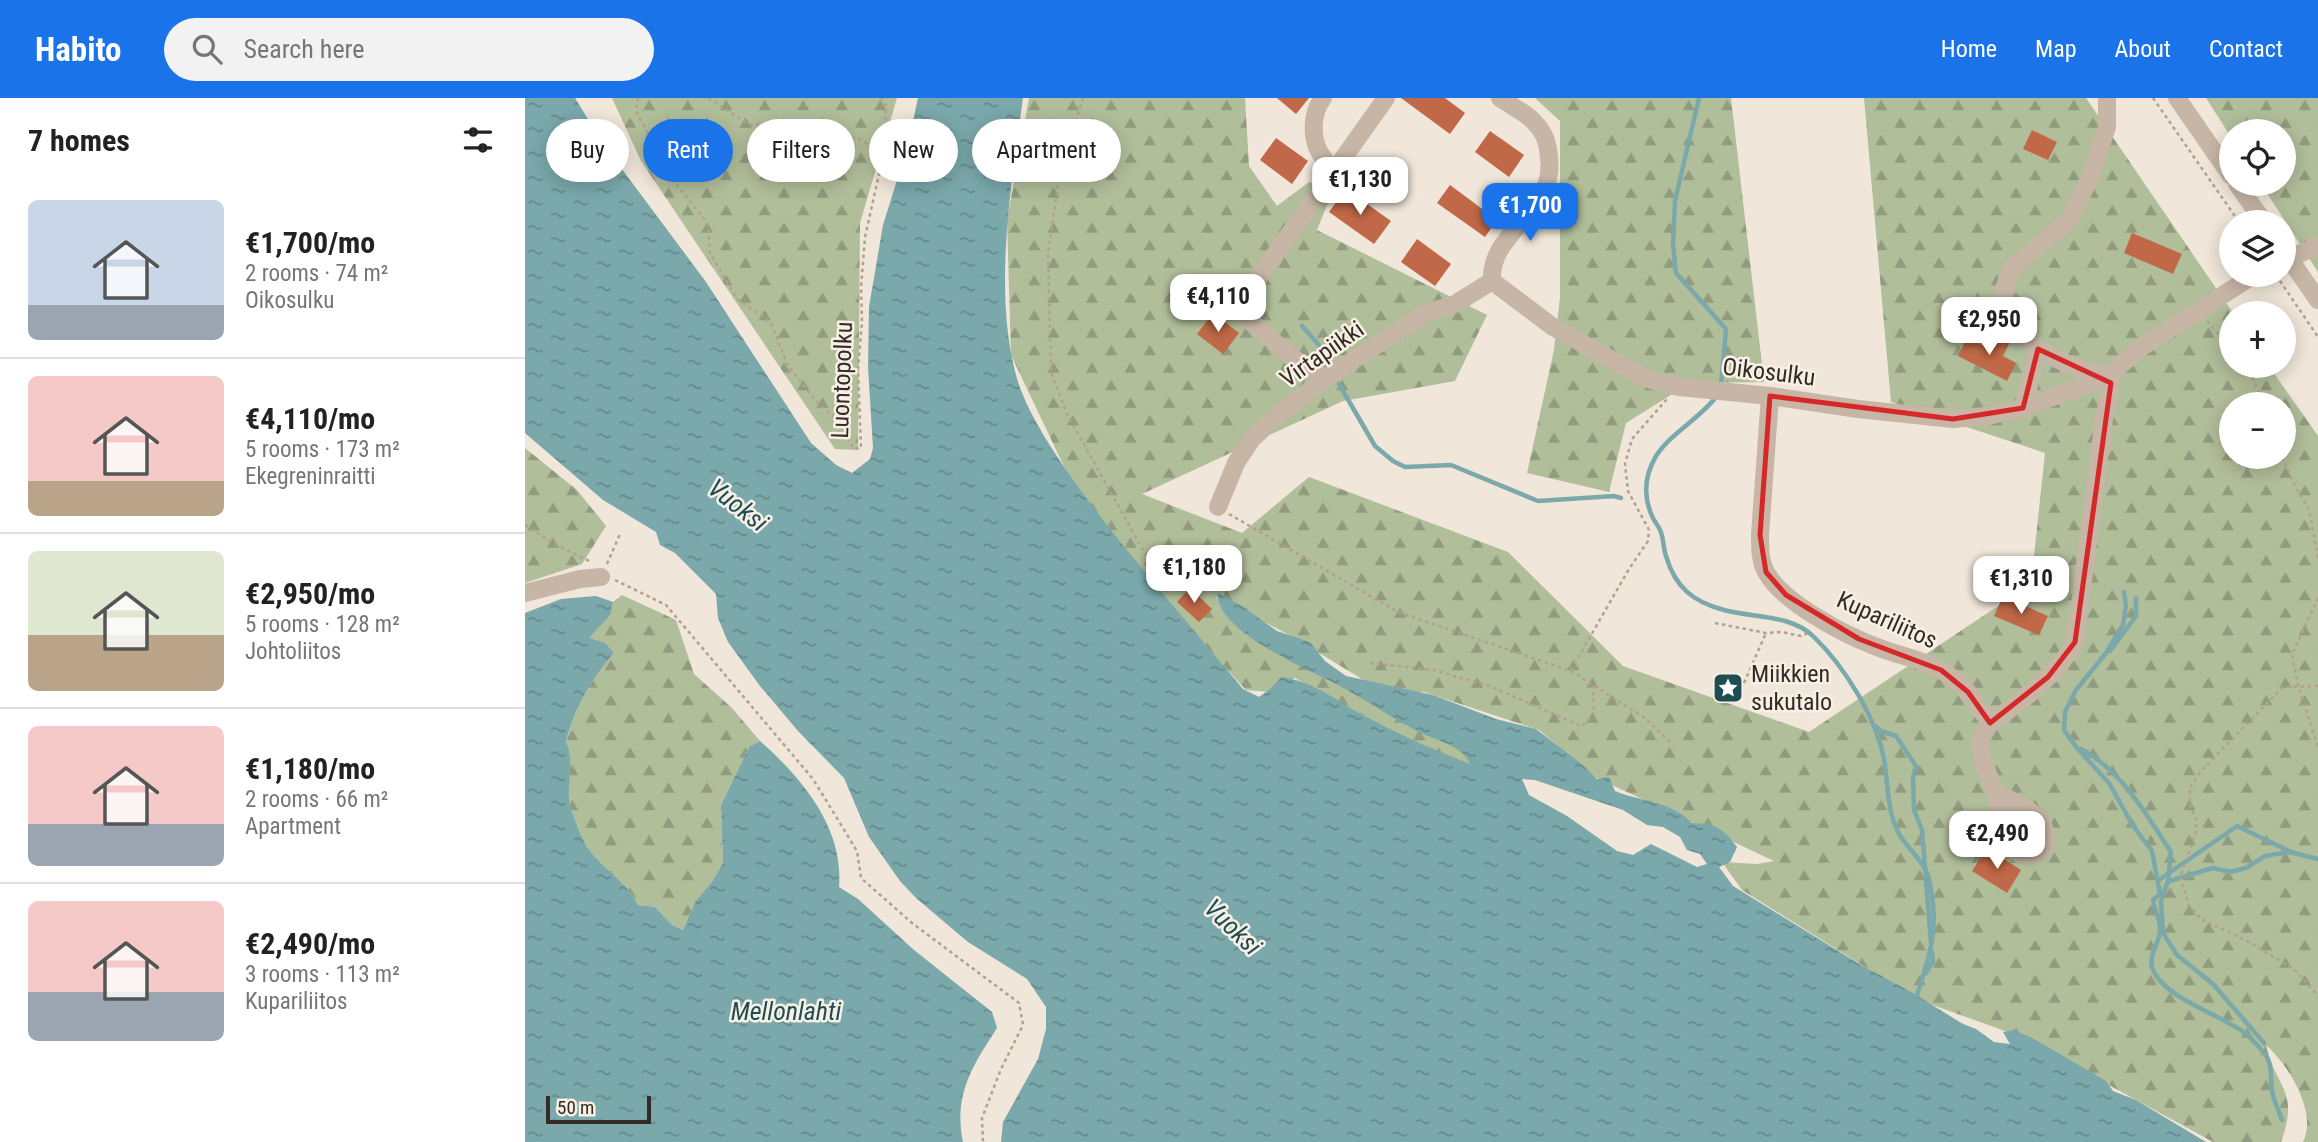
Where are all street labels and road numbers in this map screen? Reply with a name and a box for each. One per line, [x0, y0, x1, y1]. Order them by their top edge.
street label: Virtapiikki [1275, 315, 1369, 393]
street label: Luontopolku [826, 321, 858, 439]
street label: Oikosulku [1721, 352, 1817, 392]
street label: Kupariliitos [1832, 585, 1942, 655]

